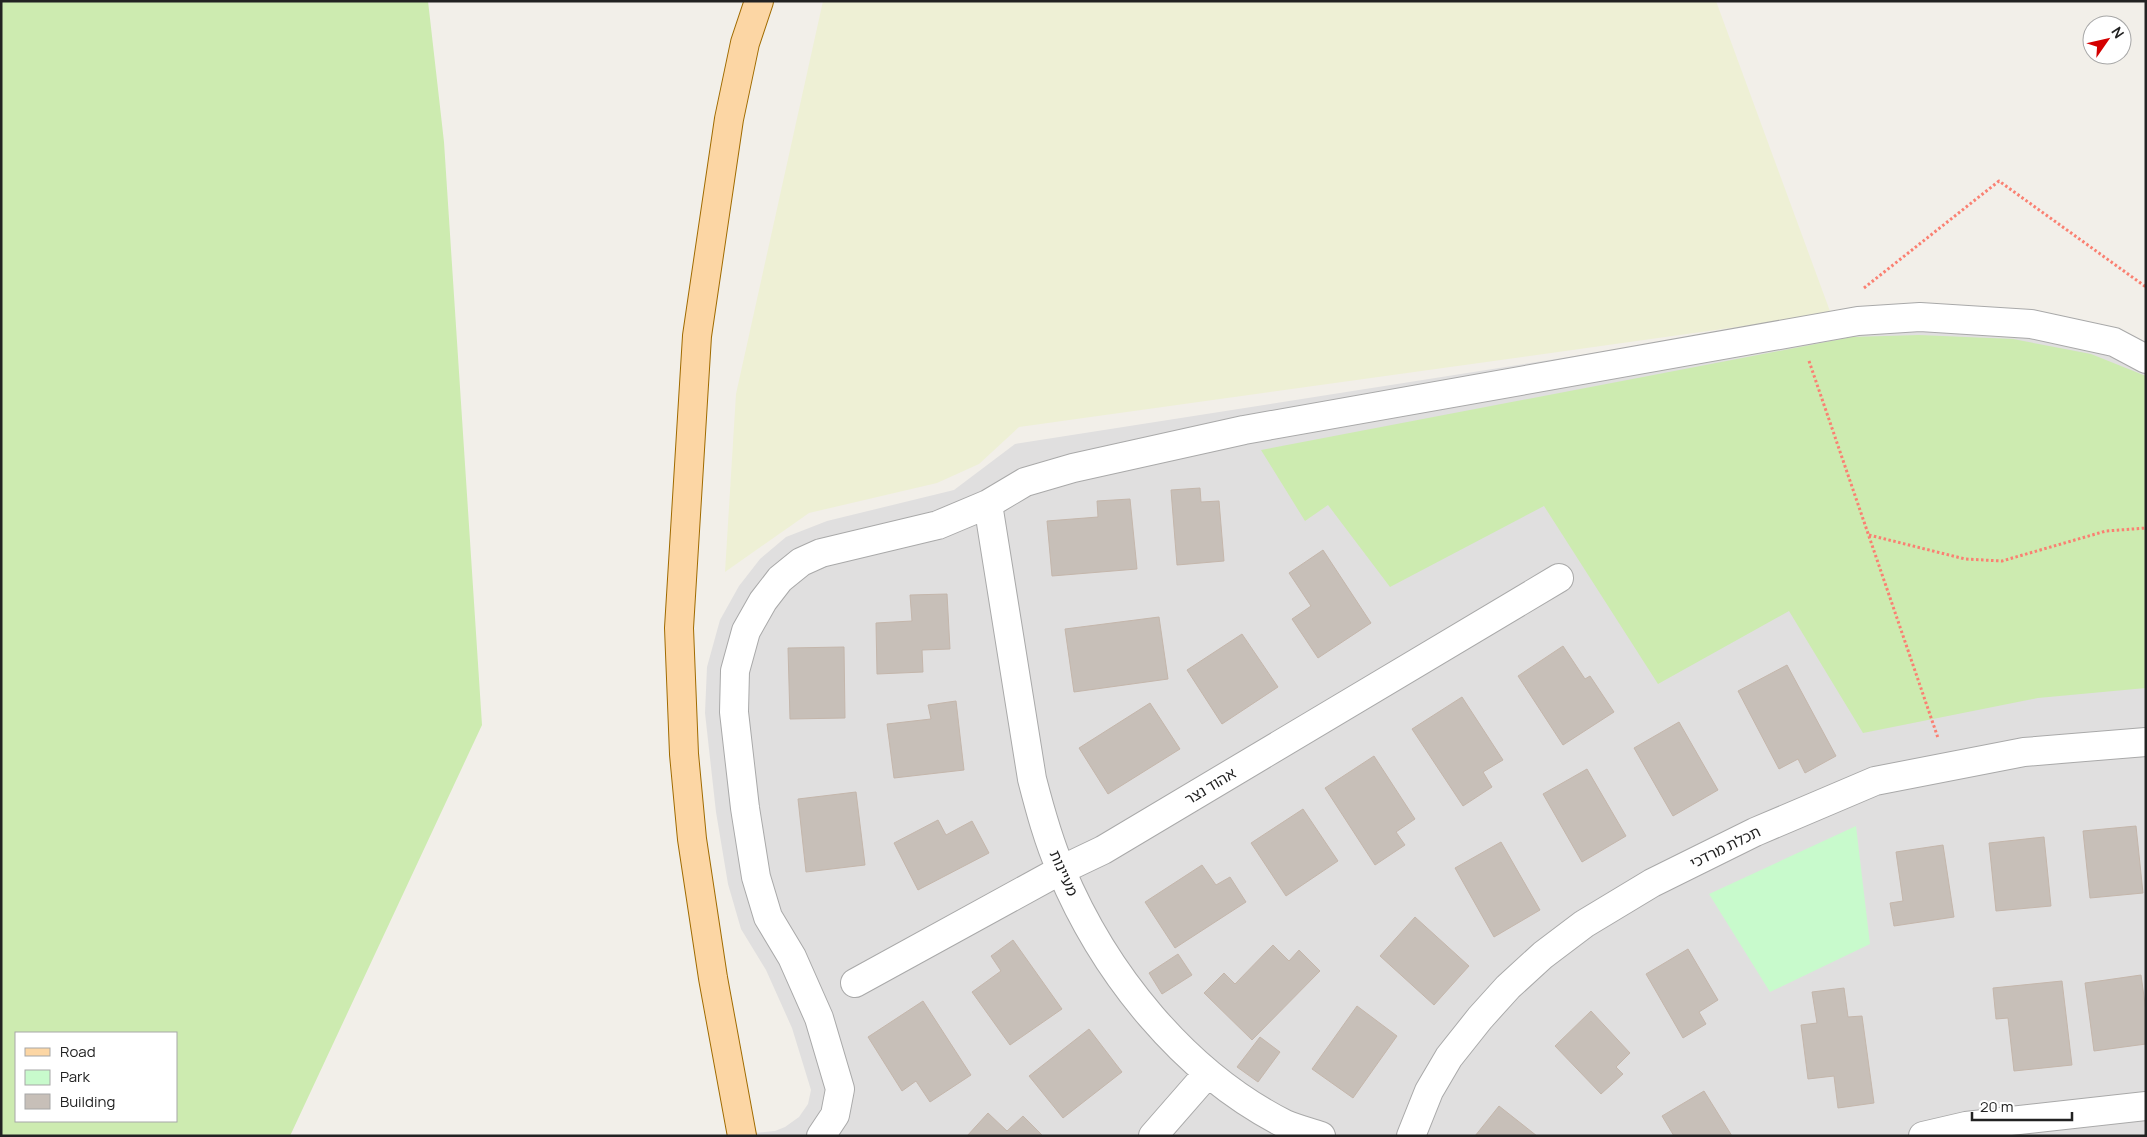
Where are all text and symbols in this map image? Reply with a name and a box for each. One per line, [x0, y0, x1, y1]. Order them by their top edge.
north arrow [2082, 15, 2132, 65]
text: N [2108, 23, 2129, 42]
street label: אהוד נצר [1180, 762, 1240, 810]
street label: תכלת מרדכי [1686, 821, 1764, 873]
street label: מעיינות [1045, 847, 1083, 899]
legend [15, 1032, 178, 1122]
text: Road [60, 1041, 96, 1062]
text: Park [60, 1066, 90, 1087]
scale bar [1972, 1090, 2072, 1122]
text: Building [60, 1091, 115, 1112]
text: 20 m [1980, 1096, 2013, 1117]

